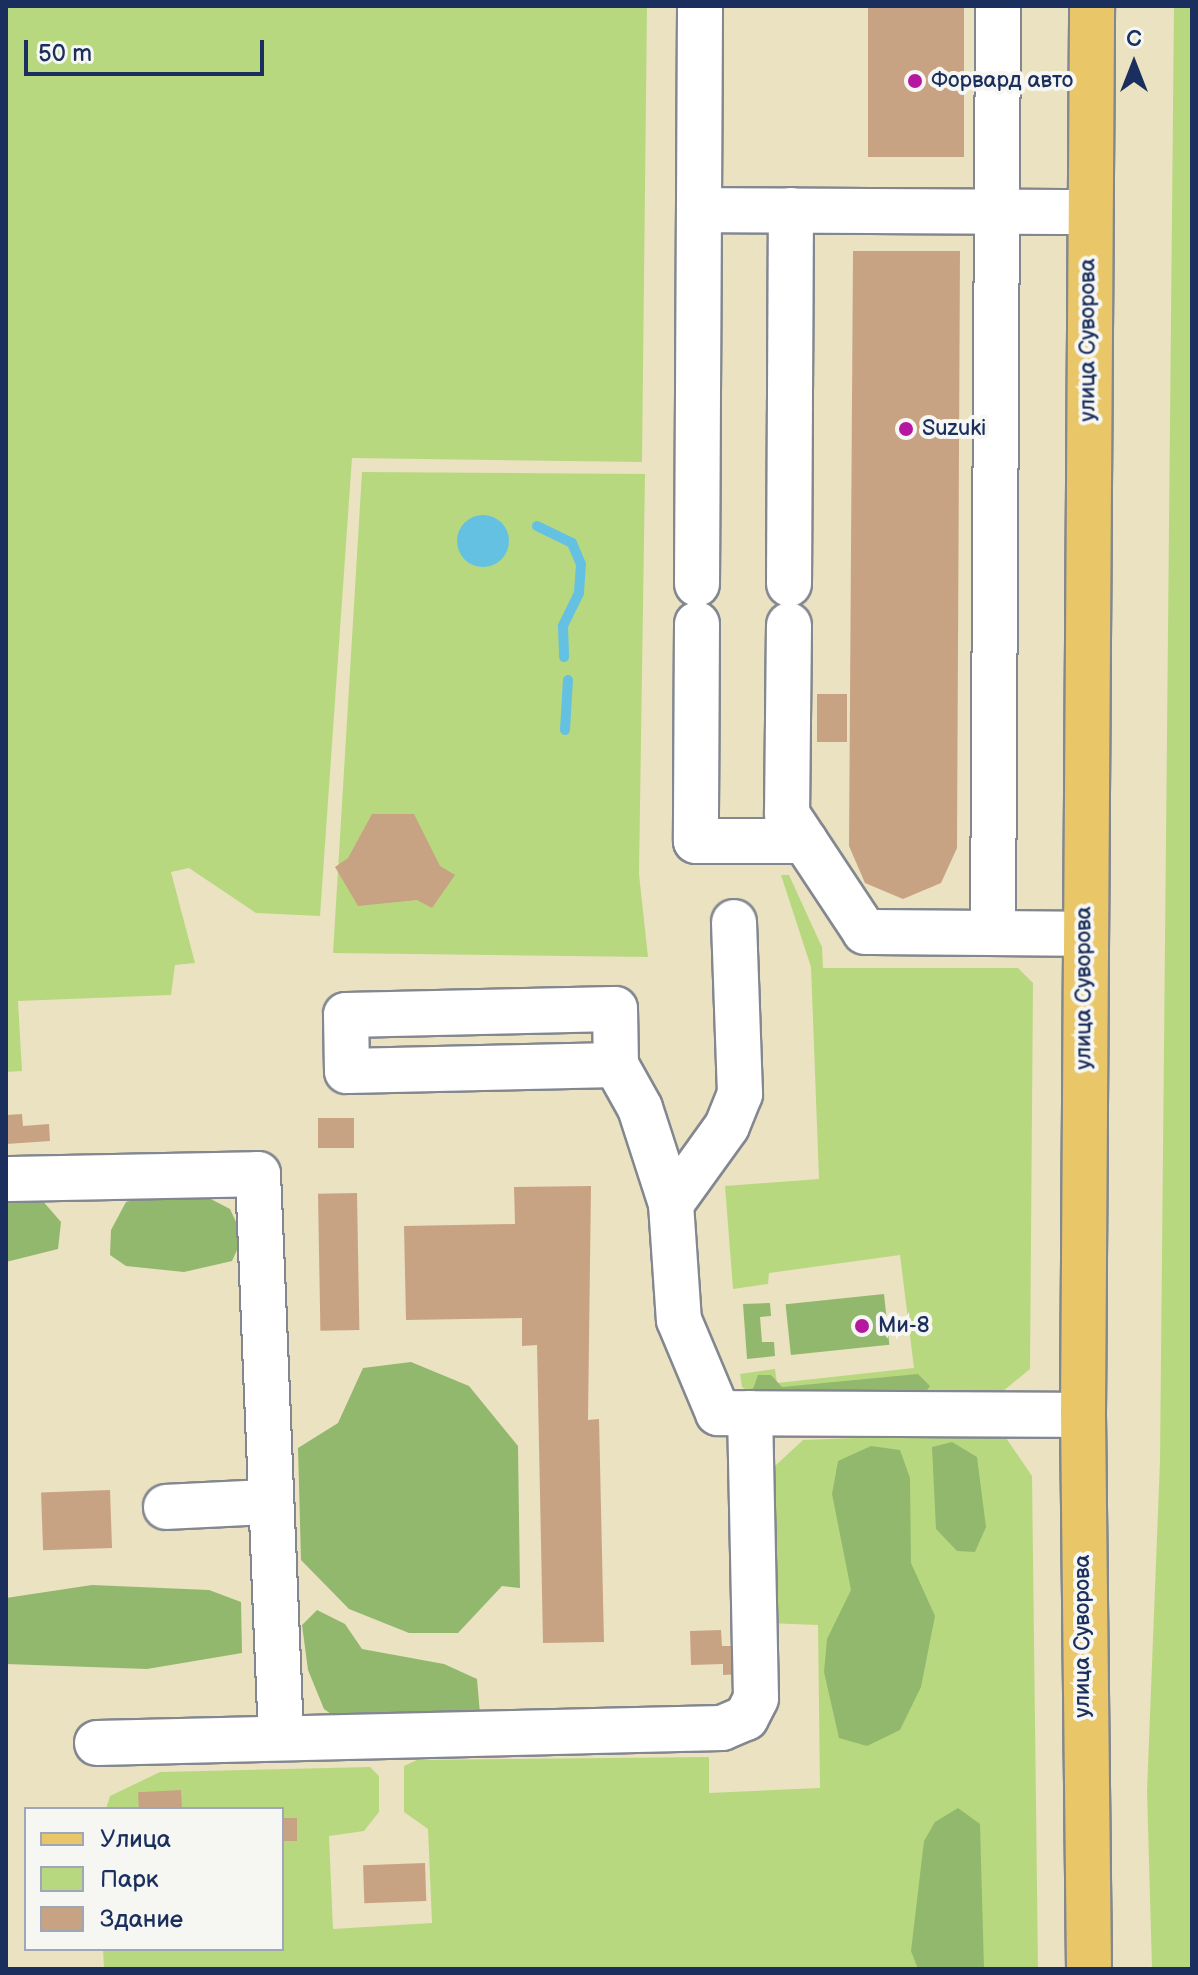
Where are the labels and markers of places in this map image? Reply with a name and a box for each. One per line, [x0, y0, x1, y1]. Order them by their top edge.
place label: Форвард авто [931, 68, 1073, 94]
marker: Форвард авто [906, 72, 924, 90]
place label: Suzuki [922, 416, 986, 442]
marker: Suzuki [897, 420, 915, 438]
place label: Ми-8 [878, 1313, 930, 1339]
marker: Ми-8 [853, 1317, 871, 1335]

